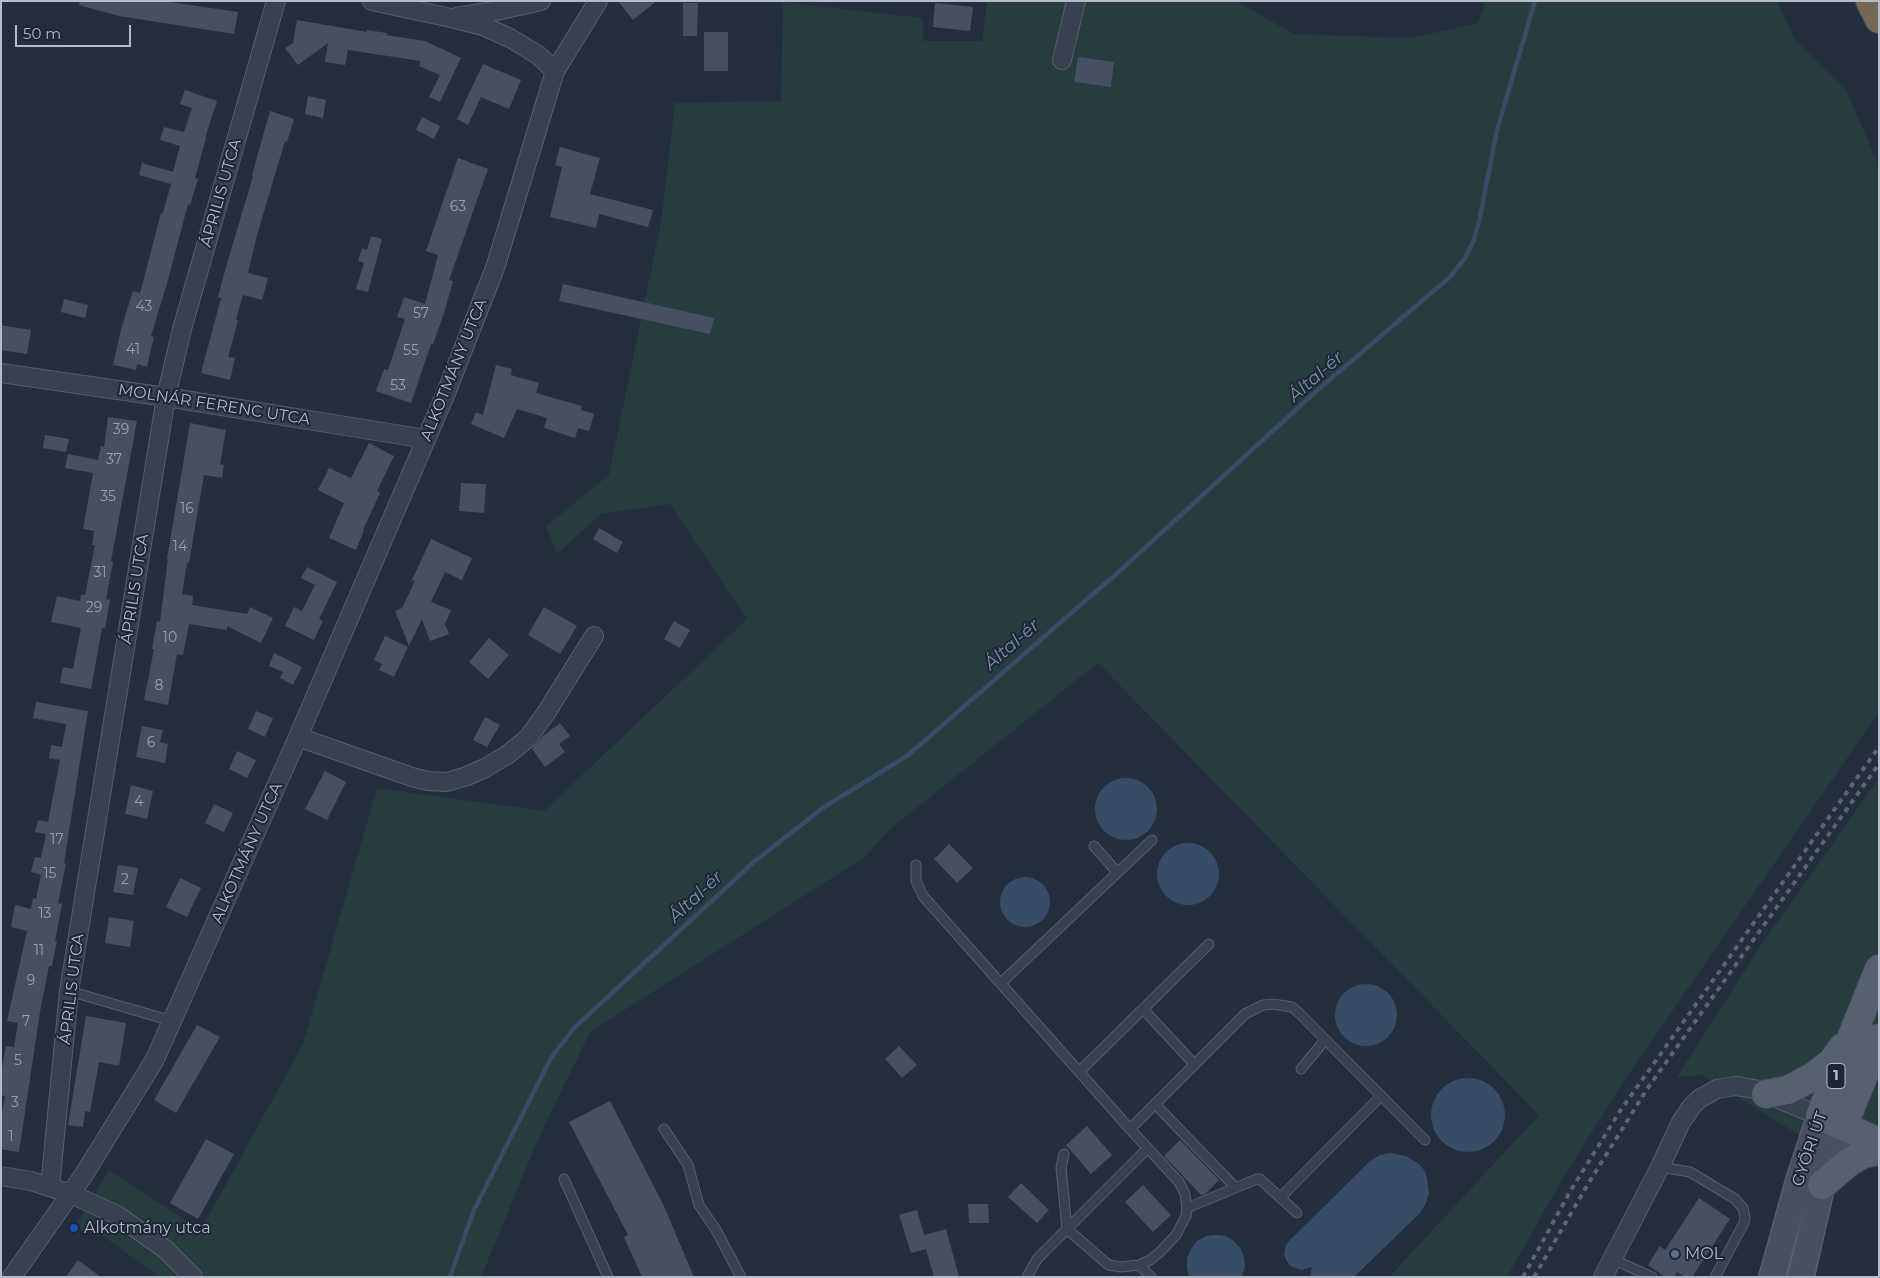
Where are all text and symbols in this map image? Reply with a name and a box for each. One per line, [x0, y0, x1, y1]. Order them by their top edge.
scale bar [18, 15, 134, 47]
text: 50 m [23, 24, 61, 43]
street label: ÁPRILIS UTCA [196, 137, 246, 249]
house number: 63 [450, 199, 466, 215]
street label: ALKOTMÁNY UTCA [417, 296, 491, 444]
house number: 43 [136, 299, 152, 315]
house number: 57 [413, 306, 429, 322]
house number: 41 [126, 342, 140, 358]
house number: 55 [403, 343, 419, 359]
water label: Által-ér [1284, 347, 1348, 407]
house number: 53 [390, 378, 406, 394]
street label: MOLNÁR FERENC UTCA [117, 380, 311, 430]
house number: 39 [113, 422, 129, 438]
house number: 37 [106, 452, 122, 468]
house number: 35 [100, 489, 116, 505]
house number: 16 [180, 501, 194, 517]
street label: ÁPRILIS UTCA [117, 532, 153, 646]
house number: 14 [173, 539, 187, 555]
house number: 31 [94, 565, 106, 581]
house number: 29 [86, 600, 102, 616]
water label: Által-ér [980, 615, 1044, 675]
house number: 10 [163, 630, 177, 646]
house number: 8 [155, 678, 163, 694]
house number: 6 [147, 735, 155, 751]
street label: ALKOTMÁNY UTCA [207, 780, 287, 926]
house number: 4 [134, 794, 144, 810]
house number: 17 [50, 832, 64, 848]
house number: 15 [44, 866, 56, 882]
water label: Által-ér [664, 866, 728, 928]
house number: 2 [121, 872, 129, 888]
house number: 13 [39, 906, 51, 922]
street label: ÁPRILIS UTCA [56, 932, 88, 1046]
house number: 11 [34, 943, 44, 959]
house number: 9 [27, 973, 35, 989]
house number: 7 [22, 1014, 30, 1030]
house number: 5 [14, 1053, 22, 1069]
road number: 1 [1827, 1064, 1845, 1088]
house number: 3 [11, 1095, 19, 1111]
street label: GYŐRI ÚT [1788, 1109, 1832, 1189]
house number: 1 [8, 1129, 14, 1145]
place label: Alkotmány utca [84, 1218, 211, 1238]
marker: Alkotmány utca [68, 1222, 80, 1234]
place label: MOL [1685, 1244, 1723, 1264]
marker: MOL [1669, 1248, 1681, 1260]

